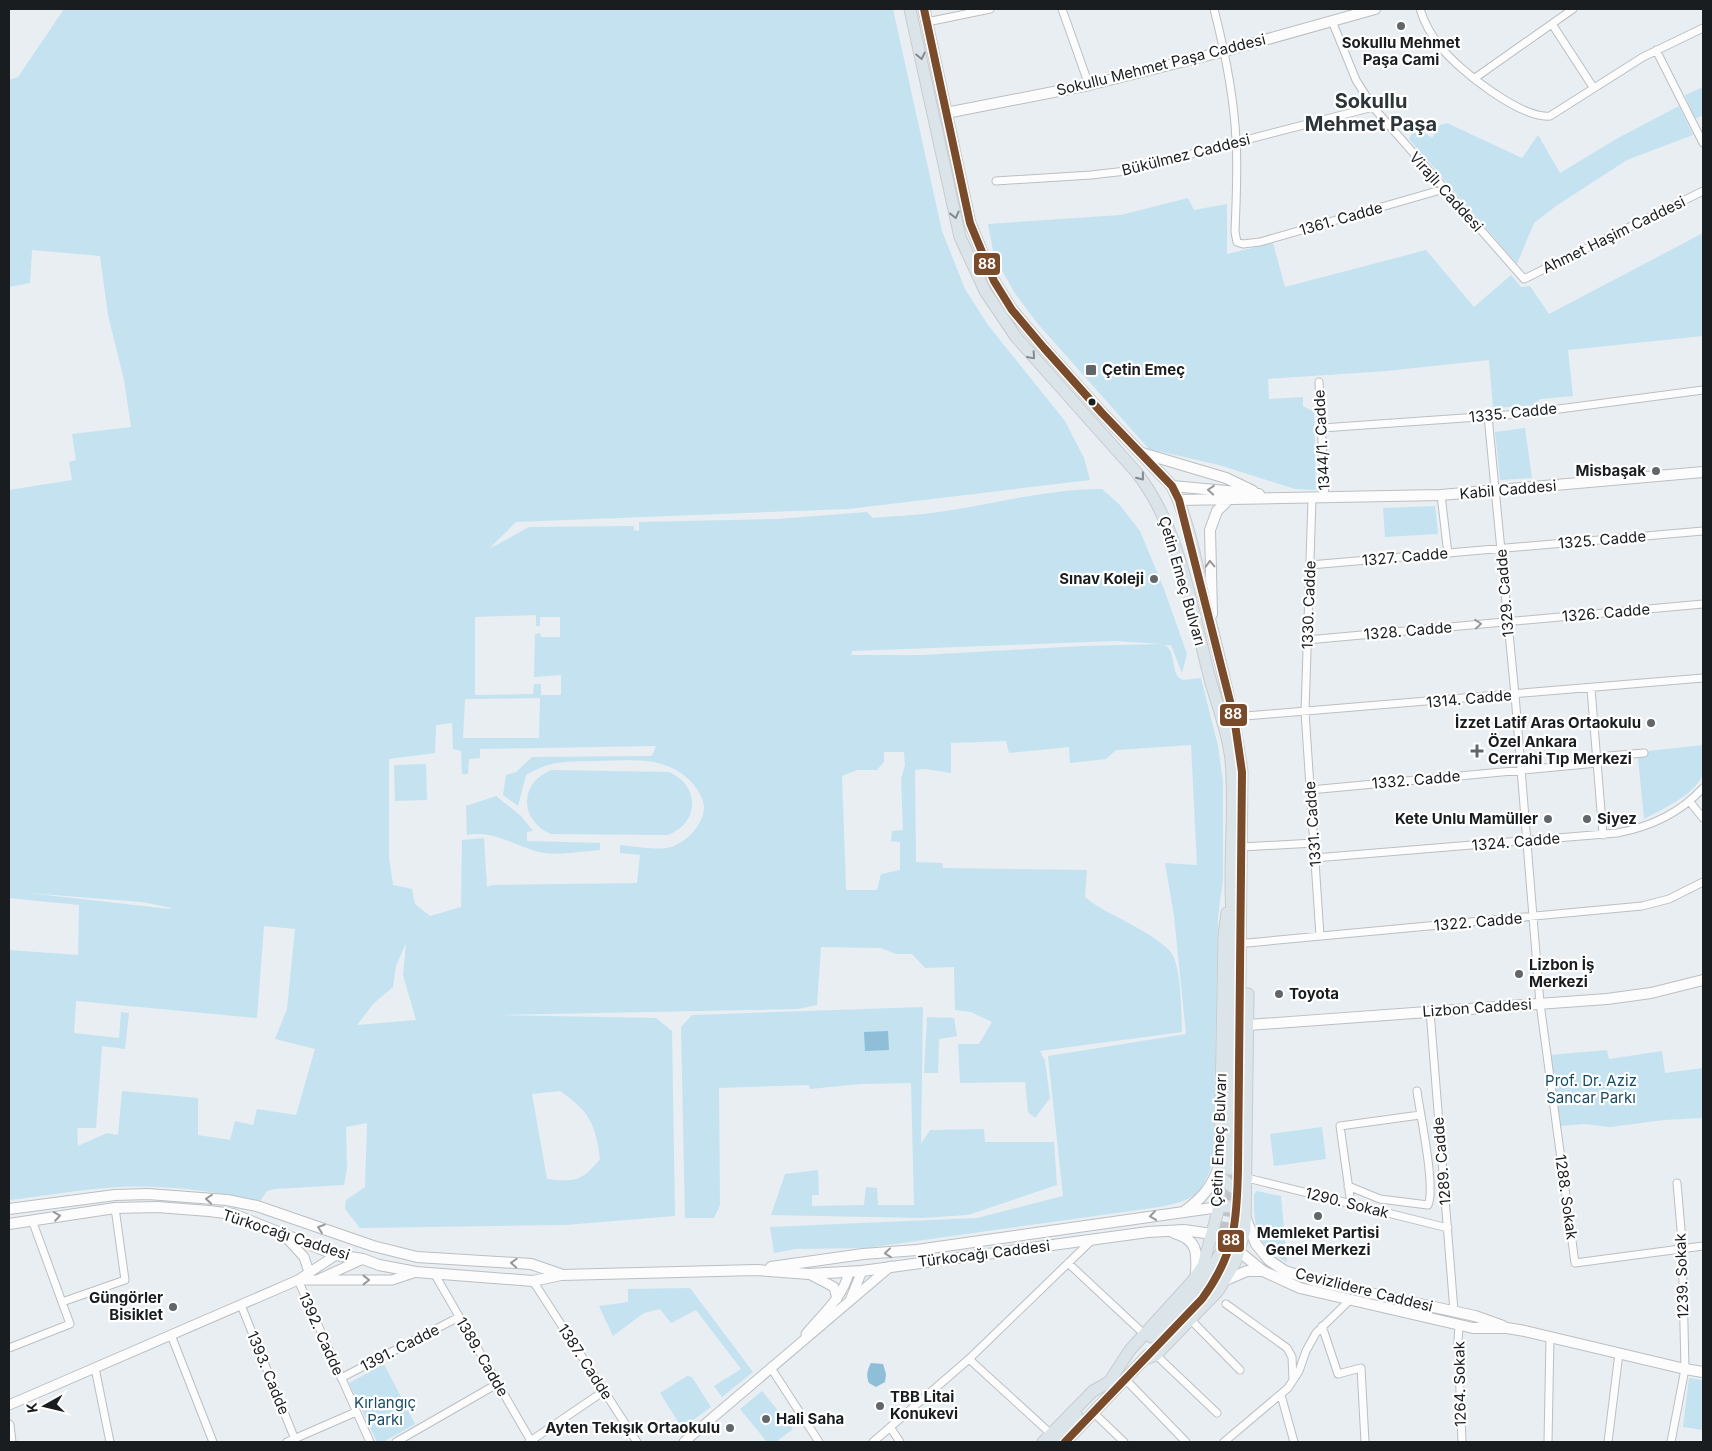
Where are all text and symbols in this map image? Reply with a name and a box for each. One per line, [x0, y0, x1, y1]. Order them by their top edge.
marker: Sokullu Mehmet Paşa Cami [1395, 20, 1407, 32]
street label: Sokullu Mehmet Paşa Caddesi [1054, 29, 1267, 100]
place label: Sokullu Mehmet Paşa Cami [1342, 33, 1461, 69]
one-way arrow [915, 52, 926, 61]
district label: Sokullu Mehmet Paşa [1305, 89, 1437, 136]
street label: Bükülmez Caddesi [1120, 129, 1252, 180]
street label: Virajlı Caddesi [1405, 148, 1487, 236]
street label: Ahmet Haşim Caddesi [1539, 192, 1688, 277]
street label: 1361. Cadde [1297, 198, 1385, 239]
one-way arrow [949, 211, 960, 220]
line badge: 88 [973, 252, 1001, 276]
text: 88 [978, 255, 996, 272]
one-way arrow [1027, 350, 1035, 359]
place label: Çetin Emeç [1102, 360, 1185, 379]
marker: Çetin Emeç [1084, 363, 1098, 377]
street label: 1344/1. Cadde [1309, 389, 1334, 491]
unlabelled marker [1087, 397, 1097, 407]
street label: 1335. Cadde [1468, 398, 1558, 427]
place label: Misbaşak [1575, 461, 1646, 480]
marker: Misbaşak [1650, 465, 1662, 477]
one-way arrow [1135, 471, 1143, 480]
street label: Kabil Caddesi [1459, 476, 1557, 503]
one-way arrow [1207, 484, 1215, 495]
street label: Çetin Emeç Bulvarı [1155, 514, 1210, 648]
street label: 1325. Cadde [1557, 526, 1647, 553]
street label: 1327. Cadde [1361, 543, 1449, 570]
street label: 1329. Cadde [1491, 548, 1518, 638]
one-way arrow [1205, 560, 1215, 568]
street label: 1330. Cadde [1297, 560, 1320, 650]
place label: Sınav Koleji [1059, 569, 1144, 588]
marker: Sınav Koleji [1148, 573, 1160, 585]
street label: 1326. Cadde [1561, 599, 1651, 626]
street label: 1328. Cadde [1363, 617, 1453, 644]
one-way arrow [1474, 619, 1482, 630]
street label: 1314. Cadde [1425, 685, 1512, 712]
line badge: 88 [1219, 703, 1248, 727]
text: 88 [1224, 705, 1242, 722]
place label: İzzet Latif Aras Ortaokulu [1455, 713, 1641, 732]
marker: İzzet Latif Aras Ortaokulu [1645, 717, 1657, 729]
place label: Özel Ankara Cerrahi Tıp Merkezi [1488, 732, 1632, 768]
marker: Özel Ankara Cerrahi Tıp Merkezi [1470, 744, 1484, 758]
street label: 1332. Cadde [1371, 766, 1461, 793]
street label: 1331. Cadde [1300, 781, 1325, 867]
place label: Kete Unlu Mamüller [1395, 809, 1538, 828]
place label: Siyez [1597, 809, 1637, 828]
marker: Kete Unlu Mamüller [1542, 813, 1554, 825]
marker: Siyez [1581, 813, 1593, 825]
street label: 1324. Cadde [1471, 828, 1561, 855]
street label: 1322. Cadde [1433, 908, 1523, 935]
place label: Lizbon İş Merkezi [1529, 955, 1594, 991]
marker: Lizbon İş Merkezi [1513, 968, 1525, 980]
place label: Toyota [1289, 984, 1339, 1003]
marker: Toyota [1273, 988, 1285, 1000]
street label: Lizbon Caddesi [1422, 994, 1532, 1021]
park label: Prof. Dr. Aziz Sancar Parkı [1545, 1071, 1637, 1107]
street label: Çetin Emeç Bulvarı [1207, 1073, 1230, 1207]
street label: 1289. Cadde [1428, 1116, 1455, 1206]
street label: 1288. Sokak [1551, 1153, 1582, 1241]
street label: 1290. Sokak [1303, 1183, 1392, 1222]
one-way arrow [205, 1193, 213, 1204]
street label: Türkocağı Caddesi [220, 1205, 352, 1264]
marker: Memleket Partisi Genel Merkezi [1312, 1210, 1324, 1222]
one-way arrow [1149, 1211, 1158, 1221]
one-way arrow [53, 1212, 61, 1222]
place label: Memleket Partisi Genel Merkezi [1257, 1223, 1379, 1259]
one-way arrow [317, 1224, 326, 1234]
line badge: 88 [1217, 1229, 1245, 1253]
text: 88 [1222, 1231, 1240, 1248]
street label: 1239. Sokak [1670, 1232, 1692, 1319]
street label: Türkocağı Caddesi [917, 1236, 1051, 1271]
one-way arrow [884, 1247, 892, 1258]
one-way arrow [510, 1258, 518, 1269]
street label: Cevizlidere Caddesi [1293, 1263, 1435, 1316]
one-way arrow [362, 1275, 370, 1285]
place label: Güngörler Bisiklet [89, 1288, 164, 1324]
street label: 1392. Cadde [295, 1289, 348, 1378]
marker: Güngörler Bisiklet [167, 1301, 179, 1313]
street label: 1389. Cadde [452, 1314, 513, 1400]
street label: 1391. Cadde [357, 1320, 442, 1375]
street label: 1387. Cadde [554, 1320, 617, 1403]
street label: 1393. Cadde [243, 1328, 294, 1417]
street label: 1264. Sokak [1449, 1340, 1470, 1427]
north arrow [20, 1381, 70, 1431]
place label: TBB Litai Konukevi [890, 1387, 958, 1423]
park label: Kırlangıç Parkı [354, 1393, 416, 1429]
marker: TBB Litai Konukevi [874, 1400, 886, 1412]
text: K [23, 1402, 41, 1414]
place label: Hali Saha [776, 1409, 844, 1428]
marker: Hali Saha [760, 1413, 772, 1425]
place label: Ayten Tekışık Ortaokulu [545, 1418, 720, 1437]
marker: Ayten Tekışık Ortaokulu [724, 1422, 736, 1434]

